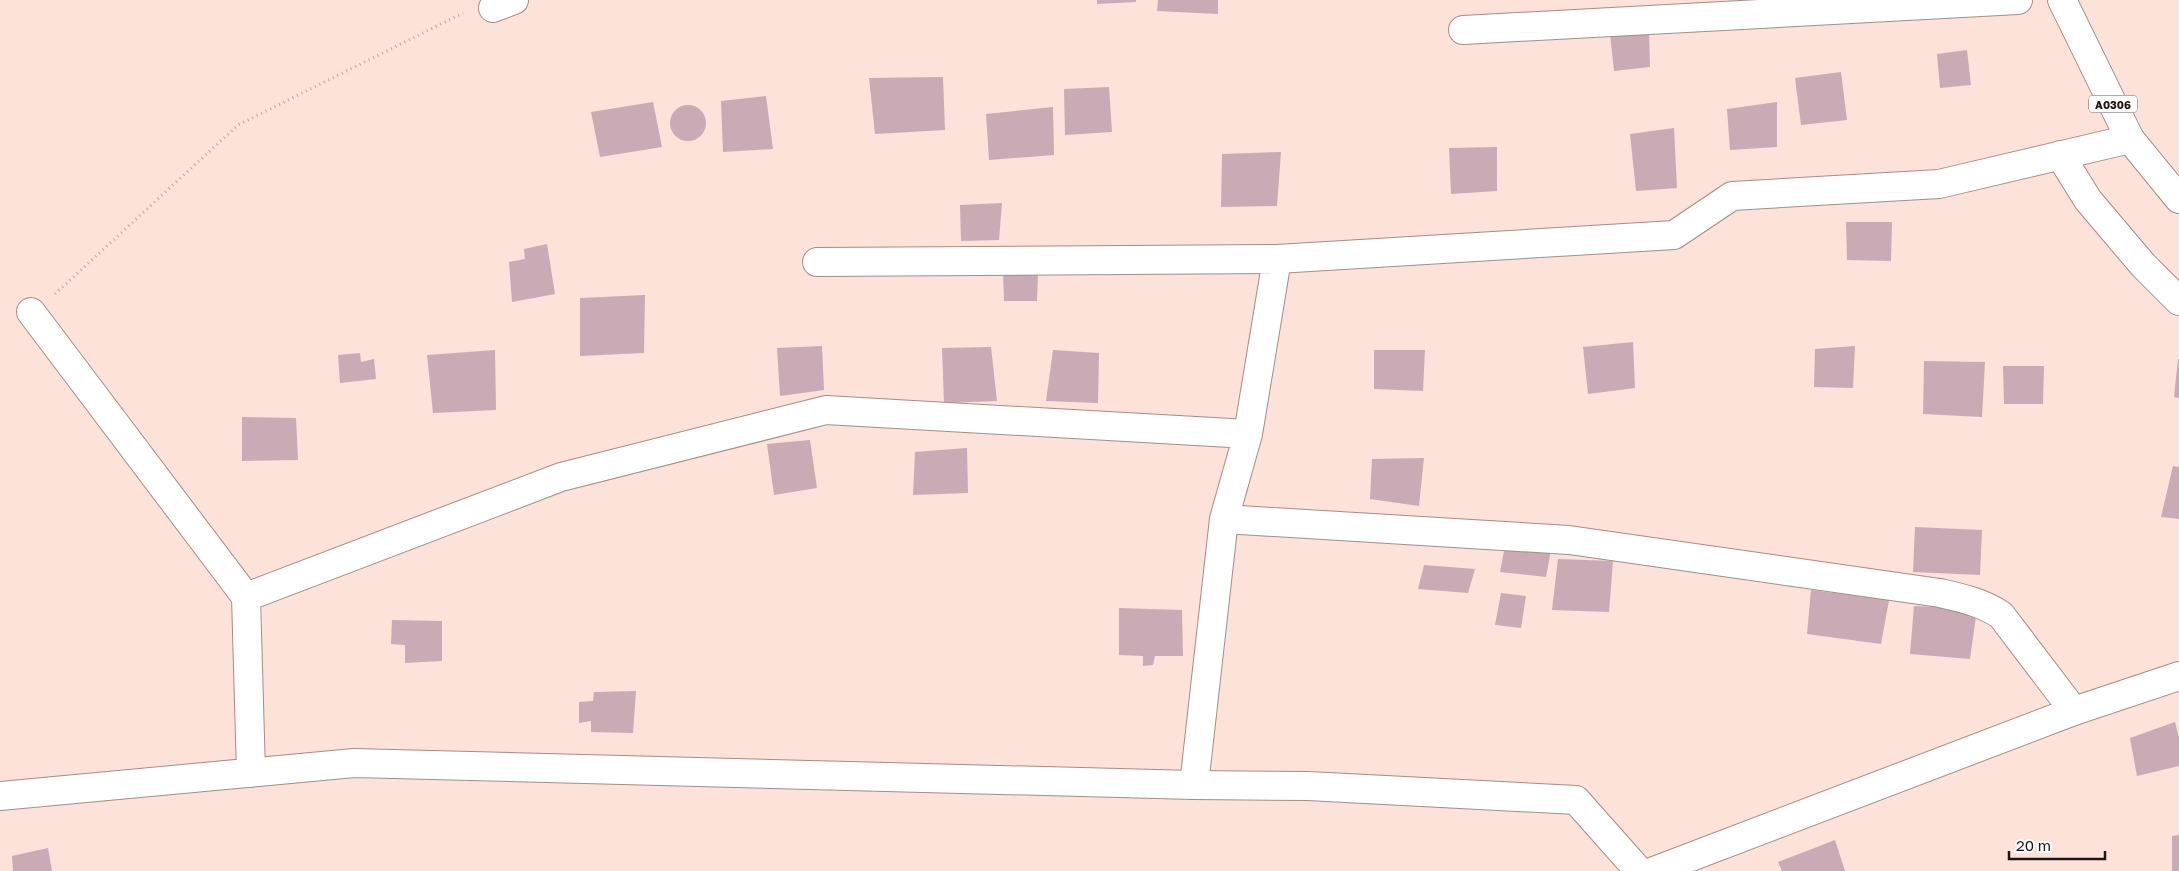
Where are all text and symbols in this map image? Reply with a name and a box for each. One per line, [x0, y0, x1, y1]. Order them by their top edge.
road number: A0306 [2089, 96, 2137, 112]
scale bar [2009, 828, 2105, 860]
text: 20 m [2016, 836, 2051, 854]

